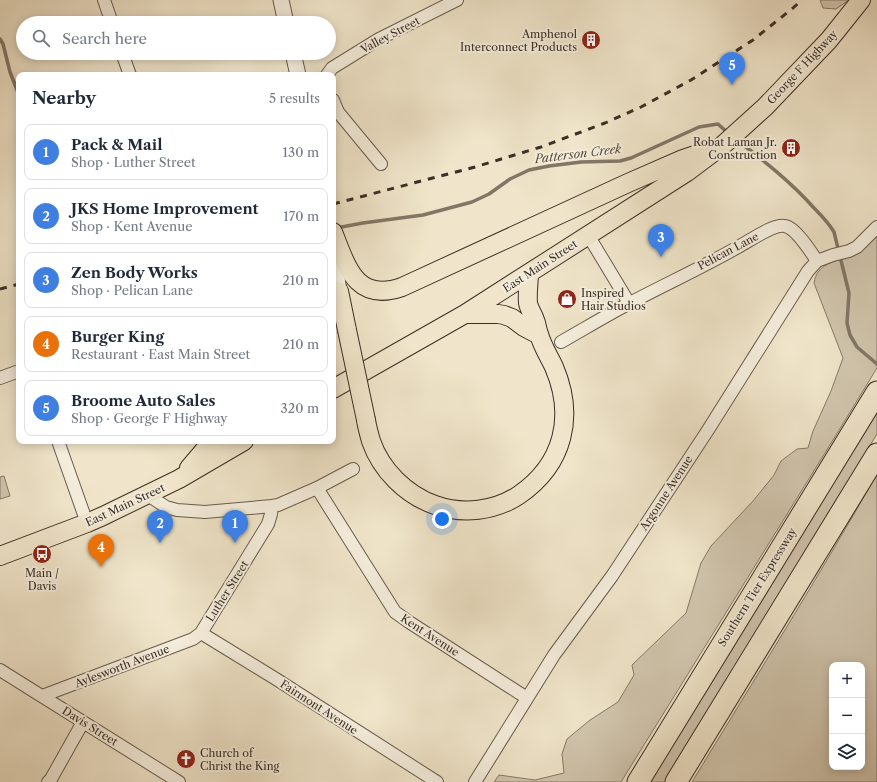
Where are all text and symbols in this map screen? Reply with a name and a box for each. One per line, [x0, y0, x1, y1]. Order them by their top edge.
street label: Valley Street [357, 13, 422, 57]
search box [16, 16, 336, 60]
street label: George F Highway [764, 26, 841, 107]
icon: search [30, 27, 52, 49]
place label: Amphenol Interconnect Products [460, 27, 578, 54]
text: Search here [62, 29, 147, 48]
building icon: Amphenol Interconnect Products [580, 29, 602, 51]
pin: 5 [719, 52, 745, 85]
text: Nearby [32, 88, 96, 108]
text: 5 results [269, 90, 320, 106]
text: Pack & Mail [71, 135, 162, 154]
place label: Robat Laman Jr. Construction [693, 135, 777, 162]
building icon: Robat Laman Jr. Construction [780, 137, 802, 159]
water label: Patterson Creek [533, 141, 623, 166]
text: 1 [43, 144, 49, 160]
text: 130 m [283, 144, 319, 160]
text: Shop · Luther Street [71, 154, 196, 170]
text: JKS Home Improvement [71, 199, 259, 218]
text: 2 [42, 208, 50, 224]
text: 170 m [283, 208, 319, 224]
text: Shop · Kent Avenue [71, 218, 192, 234]
pin: 3 [648, 224, 674, 257]
street label: Pelican Lane [695, 229, 761, 273]
street label: East Main Street [500, 237, 580, 295]
text: Zen Body Works [71, 263, 198, 282]
text: 3 [42, 272, 50, 288]
text: 210 m [282, 272, 319, 288]
text: Shop · Pelican Lane [71, 282, 193, 298]
place label: Inspired Hair Studios [581, 286, 646, 313]
shop icon: Inspired Hair Studios [556, 288, 578, 310]
text: Burger King [71, 327, 164, 346]
text: 4 [42, 336, 50, 352]
text: 210 m [282, 336, 319, 352]
text: Restaurant · East Main Street [71, 346, 250, 362]
text: Broome Auto Sales [71, 391, 216, 410]
text: 5 [42, 400, 50, 416]
text: 320 m [281, 400, 319, 416]
text: Shop · George F Highway [71, 410, 228, 426]
street label: Argonne Avenue [636, 453, 695, 534]
street label: East Main Street [83, 480, 167, 530]
your location [432, 509, 452, 529]
pin: 2 [147, 510, 173, 543]
pin: 1 [222, 510, 248, 543]
street label: Southern Tier Expressway [715, 524, 800, 649]
pin: 4 [88, 534, 114, 567]
bus stop icon: Main / Davis [31, 543, 53, 565]
street label: Luther Street [203, 558, 251, 624]
place label: Main / Davis [25, 566, 59, 593]
street label: Kent Avenue [398, 611, 462, 659]
street label: Aylesworth Avenue [72, 642, 171, 691]
map controls [829, 662, 865, 770]
button: + [829, 662, 865, 698]
street label: Fairmont Avenue [277, 677, 361, 737]
button: − [829, 698, 865, 734]
street label: Davis Street [60, 703, 120, 749]
button: layers [829, 734, 865, 770]
place label: Church of Christ the King [200, 746, 280, 773]
church icon: Church of Christ the King [175, 748, 197, 770]

